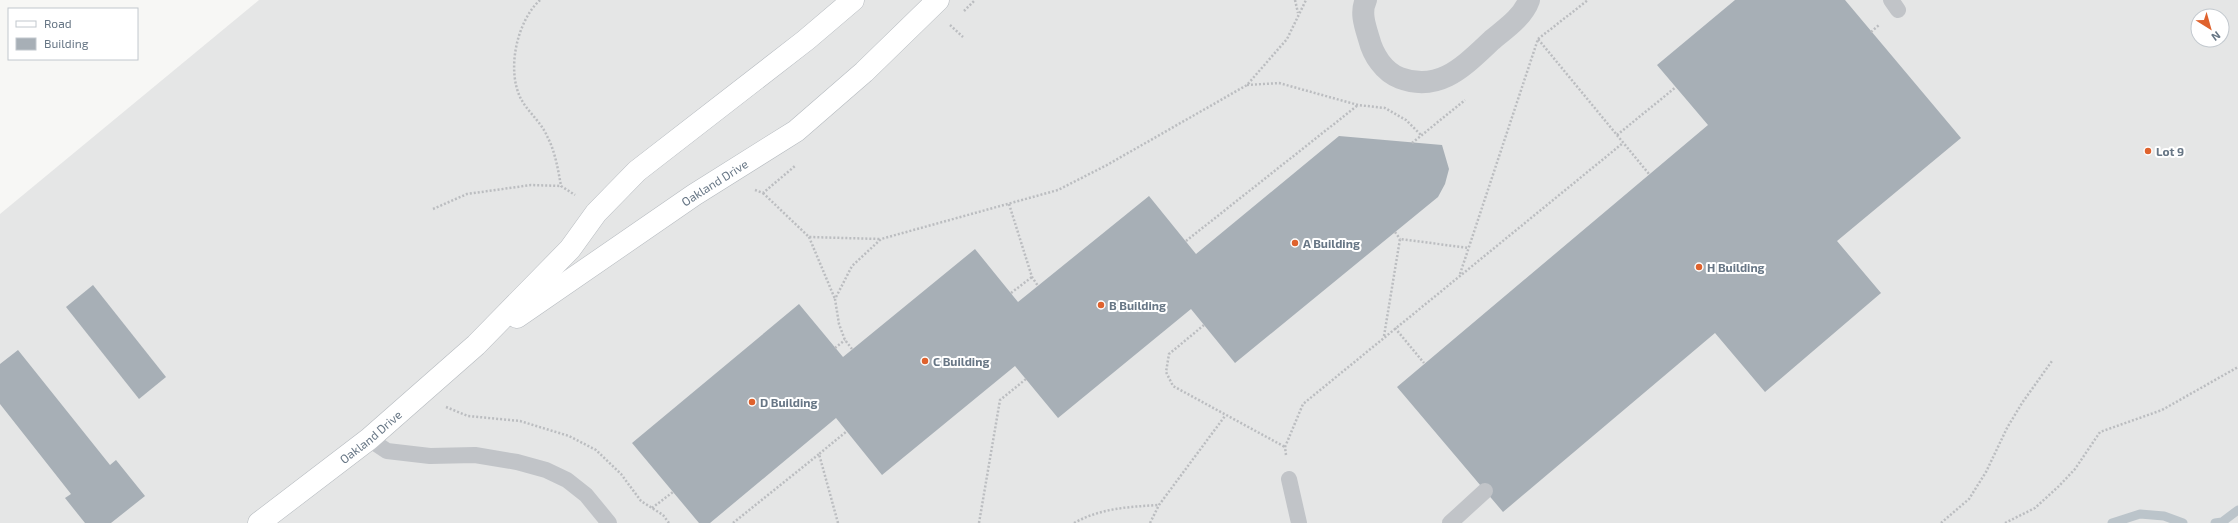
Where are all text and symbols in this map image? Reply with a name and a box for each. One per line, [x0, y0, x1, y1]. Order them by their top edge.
legend [8, 8, 138, 60]
north arrow [2190, 8, 2230, 48]
text: Road [44, 16, 72, 30]
text: N [2209, 29, 2223, 44]
text: Building [44, 36, 89, 50]
place label: Lot 9 [2156, 144, 2184, 158]
marker: Lot 9 [2143, 146, 2153, 156]
street label: Oakland Drive [679, 156, 750, 209]
place label: A Building [1303, 236, 1360, 250]
marker: A Building [1290, 238, 1300, 248]
place label: H Building [1707, 260, 1765, 274]
marker: H Building [1694, 262, 1704, 272]
place label: B Building [1109, 298, 1166, 312]
marker: B Building [1096, 300, 1106, 310]
place label: C Building [933, 354, 989, 368]
marker: C Building [920, 356, 930, 366]
place label: D Building [760, 395, 818, 409]
marker: D Building [747, 397, 757, 407]
street label: Oakland Drive [337, 407, 404, 466]

